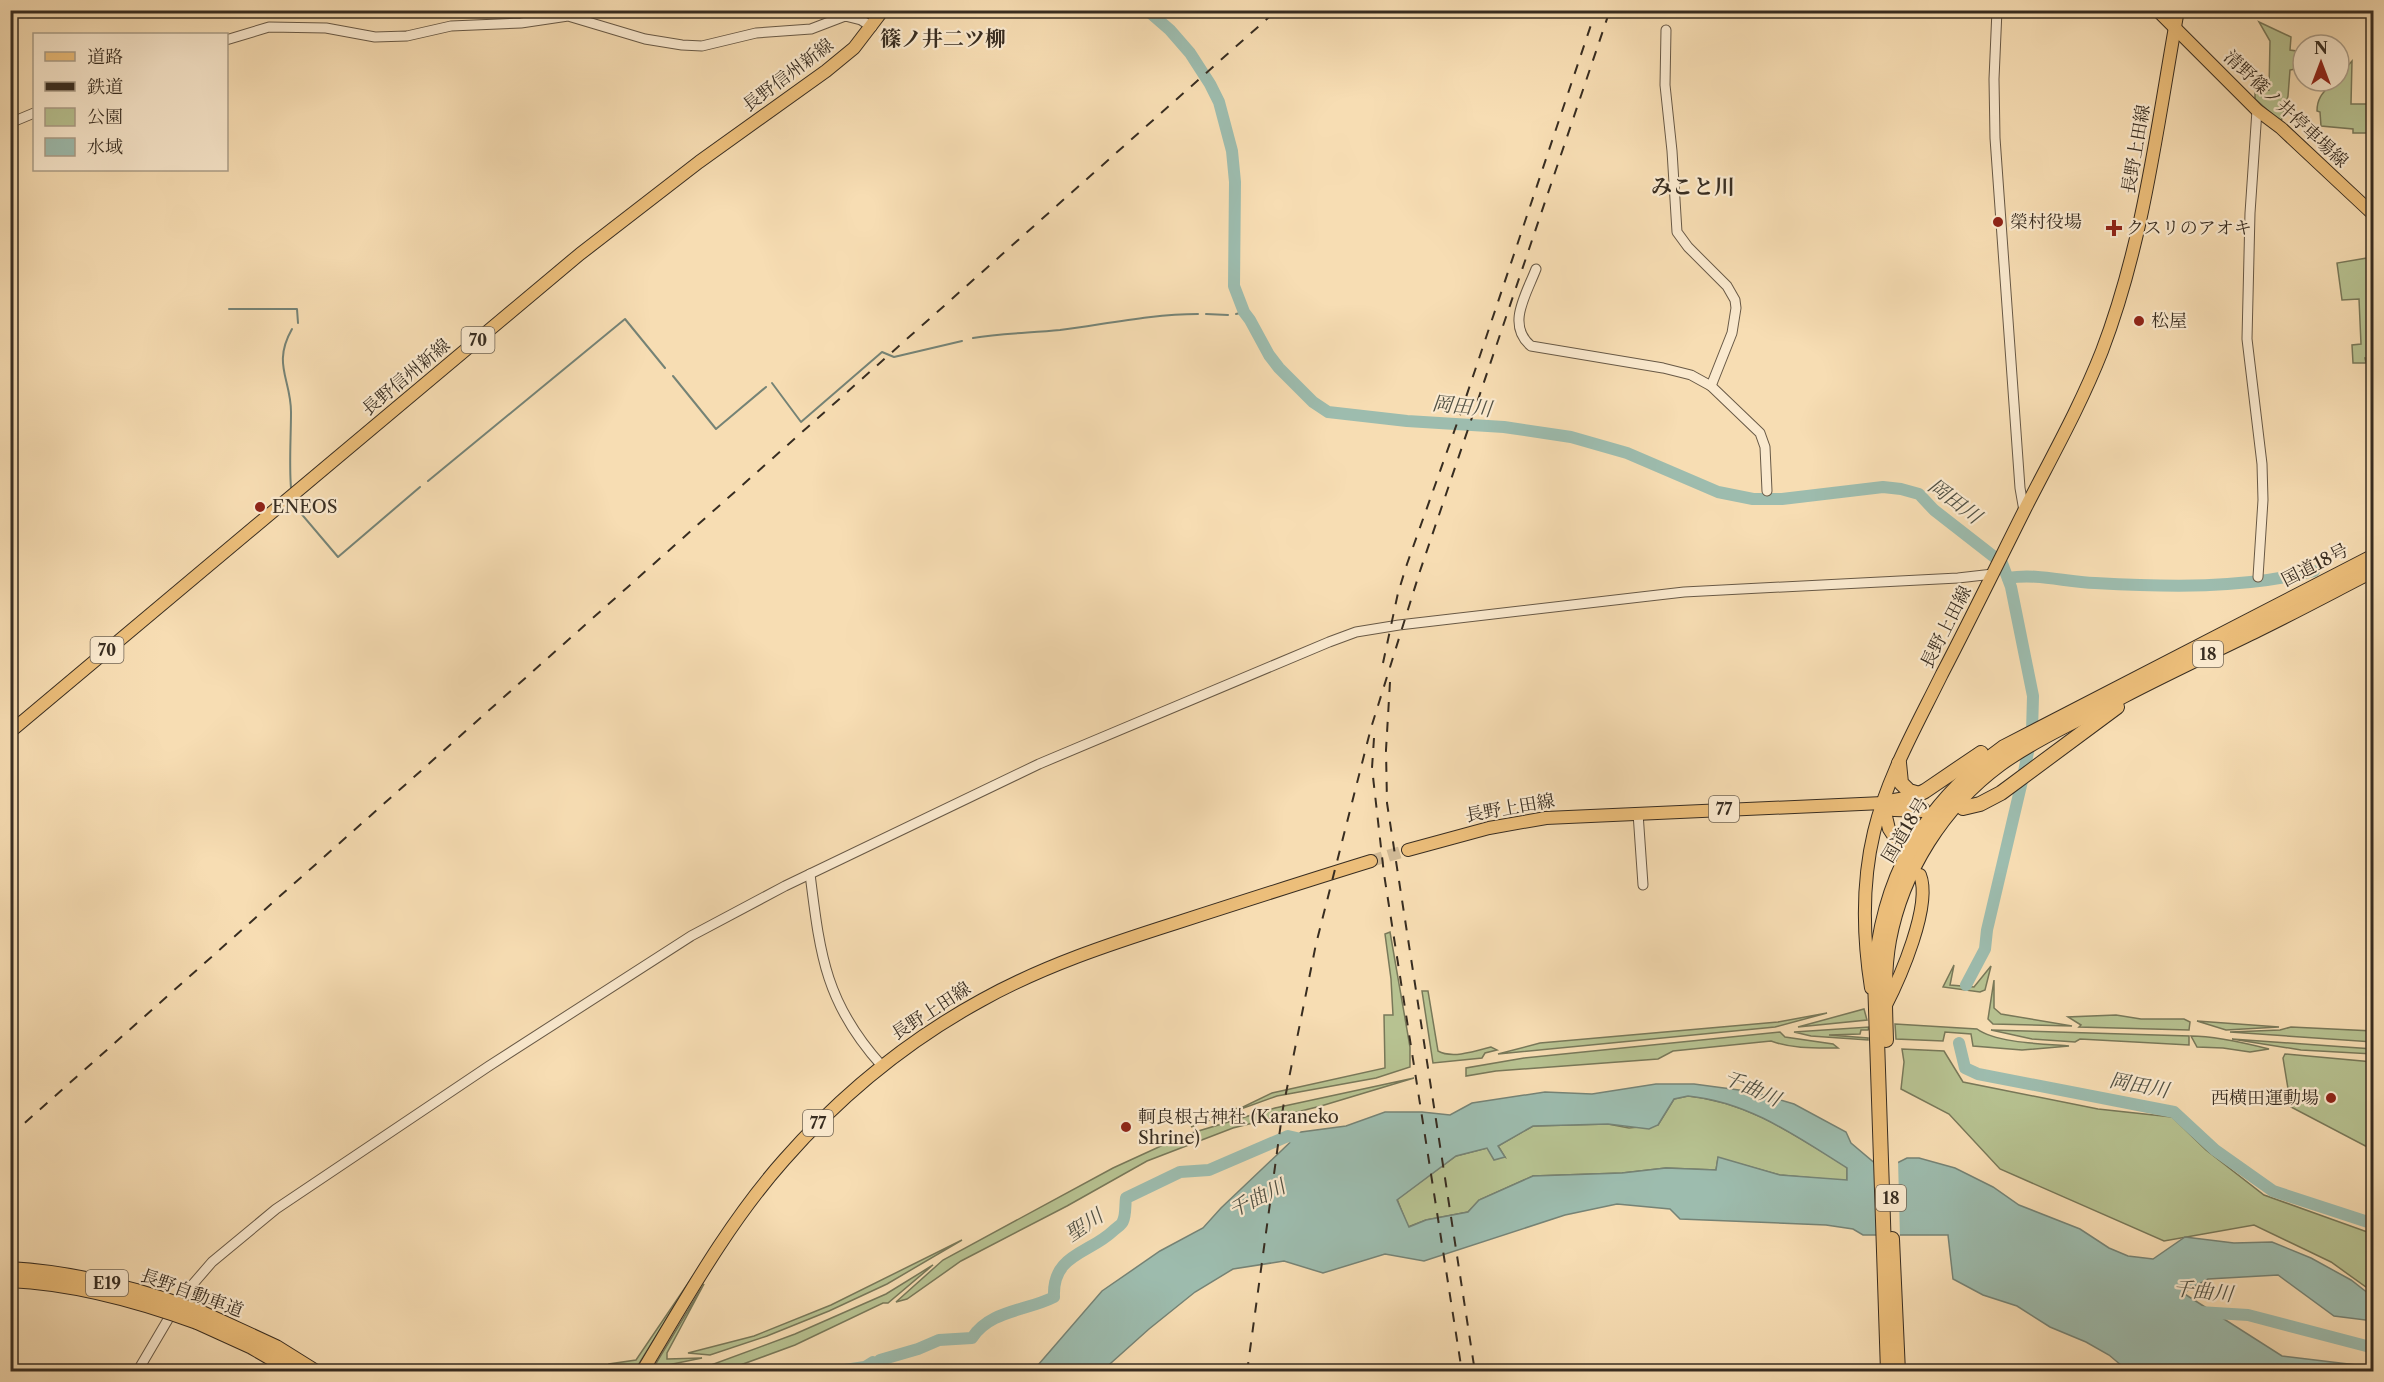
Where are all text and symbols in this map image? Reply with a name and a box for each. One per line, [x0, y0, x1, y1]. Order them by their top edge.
district label: 篠ノ井二ツ柳 [880, 26, 1006, 51]
legend [33, 33, 228, 171]
north arrow [2291, 33, 2351, 93]
street label: 長野信州新線 [738, 34, 838, 116]
text: N [2314, 38, 2328, 58]
text: 道路 [87, 46, 123, 68]
street label: 清野篠ノ井停車場線 [2219, 46, 2353, 172]
text: 鉄道 [87, 76, 123, 98]
street label: 長野上田線 [2117, 103, 2155, 195]
text: 公園 [87, 106, 123, 128]
text: 水域 [87, 136, 123, 158]
district label: みこと川 [1651, 174, 1735, 199]
place label: 榮村役場 [2010, 211, 2082, 233]
marker: 榮村役場 [1991, 215, 2005, 229]
place label: クスリのアオキ [2126, 217, 2252, 239]
marker: クスリのアオキ [2107, 221, 2121, 235]
place label: 松屋 [2151, 310, 2187, 332]
marker: 松屋 [2132, 314, 2146, 328]
road number: 70 [462, 327, 494, 353]
street label: 長野信州新線 [358, 334, 454, 420]
water label: 岡田川 [1431, 391, 1495, 421]
water label: 岡田川 [1924, 473, 1988, 530]
place label: ENEOS [272, 496, 337, 518]
marker: ENEOS [253, 500, 267, 514]
street label: 国道18号 [2278, 539, 2352, 591]
street label: 長野上田線 [1916, 582, 1976, 672]
road number: 70 [90, 637, 124, 663]
road number: 18 [2193, 641, 2223, 667]
street label: 長野上田線 [1464, 789, 1556, 827]
street label: 国道18号 [1877, 793, 1933, 867]
road number: 77 [1709, 796, 1739, 822]
street label: 長野上田線 [887, 977, 975, 1045]
water label: 千曲川 [1720, 1065, 1786, 1112]
water label: 岡田川 [2107, 1067, 2173, 1103]
place label: 西横田運動場 [2211, 1087, 2319, 1109]
marker: 西横田運動場 [2324, 1091, 2338, 1105]
place label: 軻良根古神社 (Karaneko Shrine) [1138, 1106, 1339, 1149]
road number: 77 [803, 1110, 833, 1136]
marker: 軻良根古神社 (Karaneko Shrine) [1119, 1120, 1133, 1134]
water label: 千曲川 [1225, 1173, 1291, 1222]
road number: 18 [1876, 1185, 1906, 1211]
water label: 聖川 [1061, 1203, 1109, 1246]
street label: 長野自動車道 [137, 1264, 247, 1322]
road number: E19 [86, 1270, 128, 1296]
water label: 千曲川 [2172, 1276, 2236, 1306]

